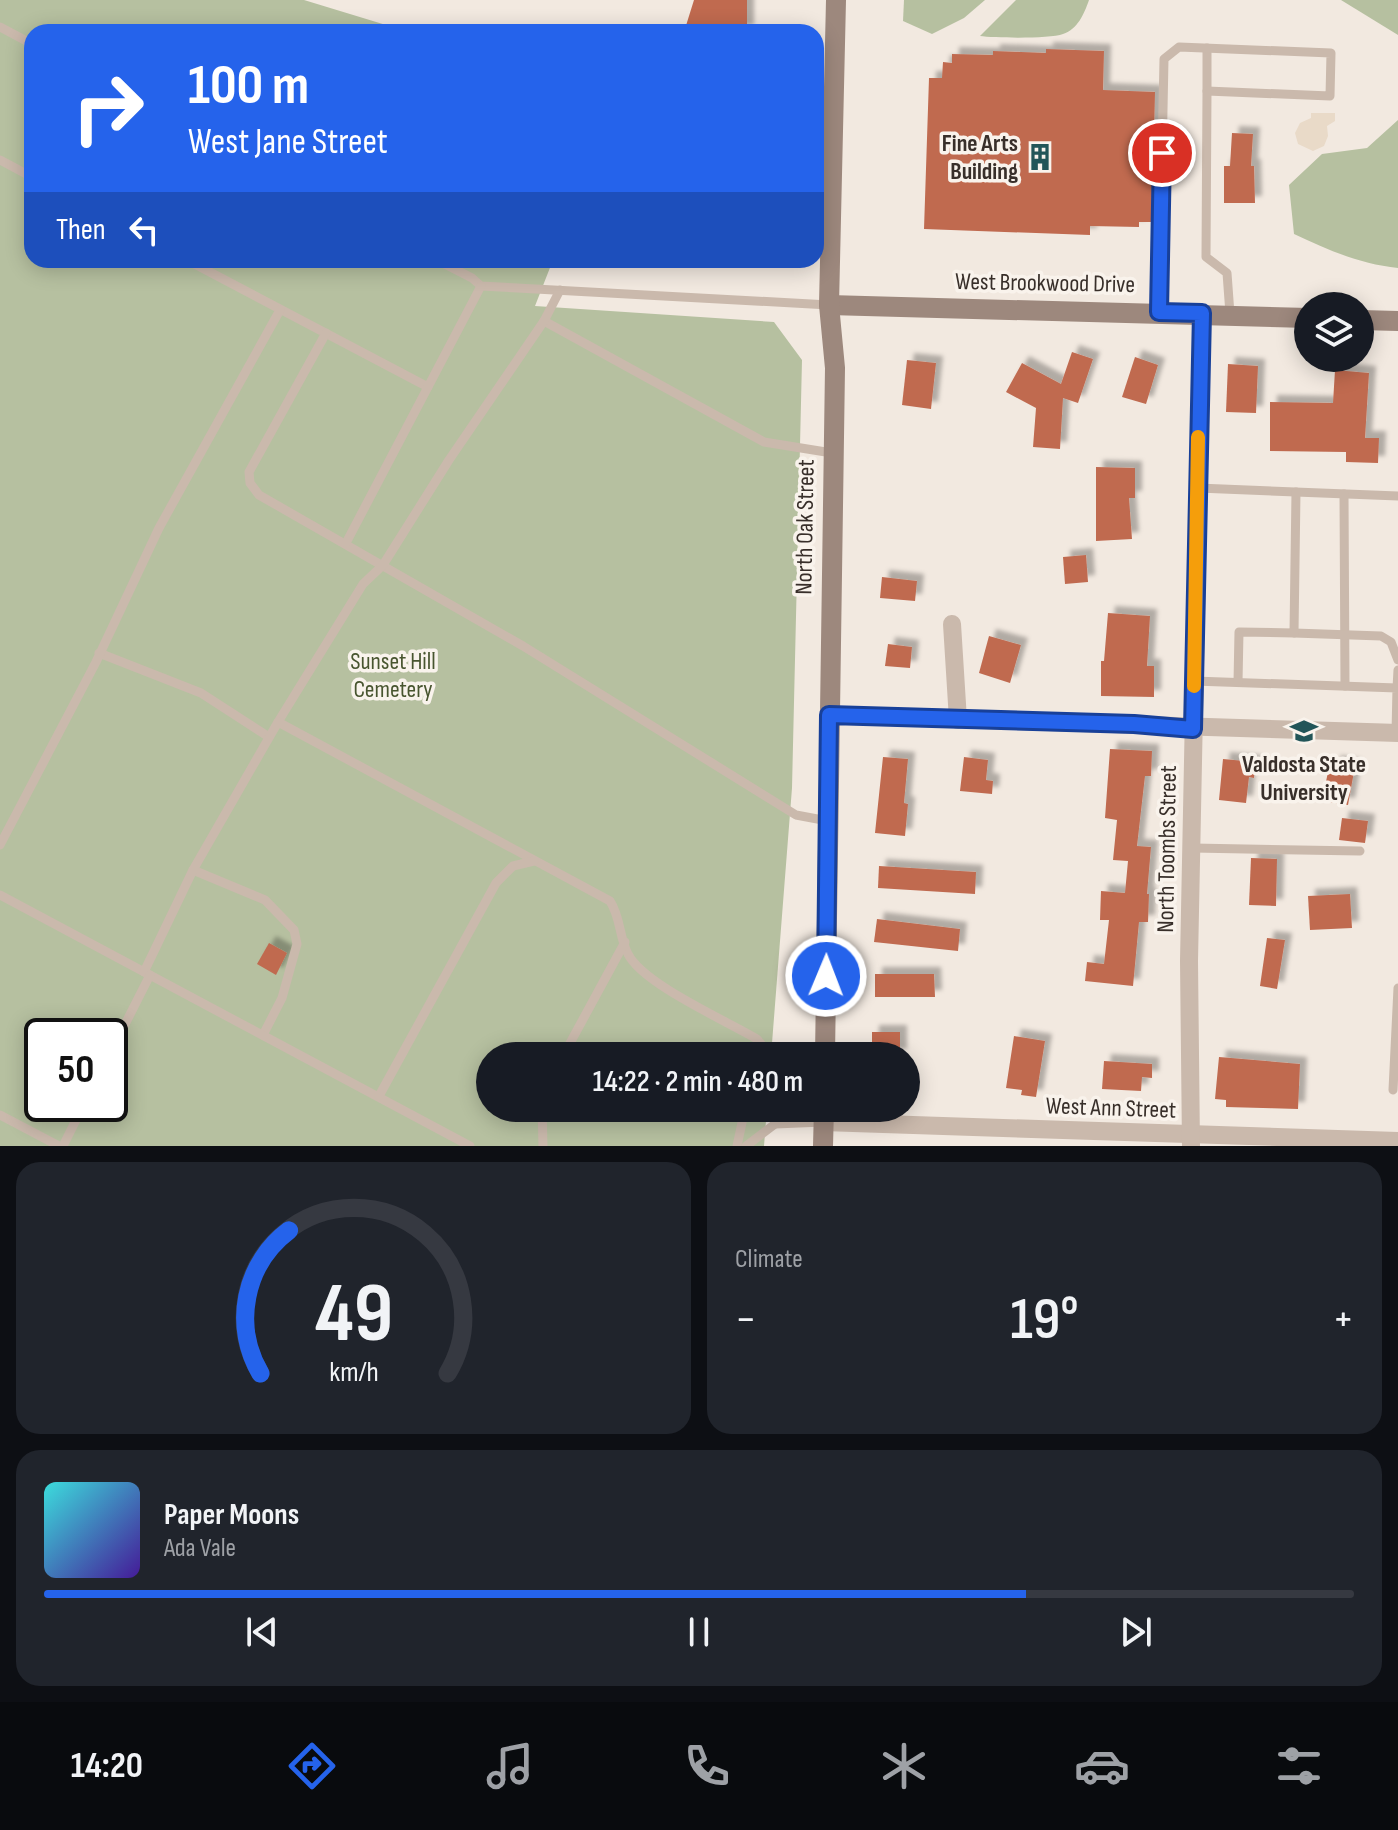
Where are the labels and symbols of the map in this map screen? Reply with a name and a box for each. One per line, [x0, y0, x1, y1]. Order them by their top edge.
pin [1128, 119, 1196, 187]
place label: Fine Arts Building [942, 129, 1018, 186]
building icon: Fine Arts Building [1025, 142, 1055, 172]
street label: West Brookwood Drive [955, 267, 1135, 299]
street label: North Oak Street [789, 459, 821, 595]
park label: Sunset Hill Cemetery [350, 647, 436, 704]
school or university icon: Valdosta State University [1289, 716, 1319, 746]
place label: Valdosta State University [1242, 750, 1366, 807]
street label: North Toombs Street [1151, 765, 1183, 933]
position arrow [784, 934, 868, 1018]
speed limit sign: 50 [24, 1018, 128, 1122]
street label: West Ann Street [1045, 1091, 1177, 1125]

